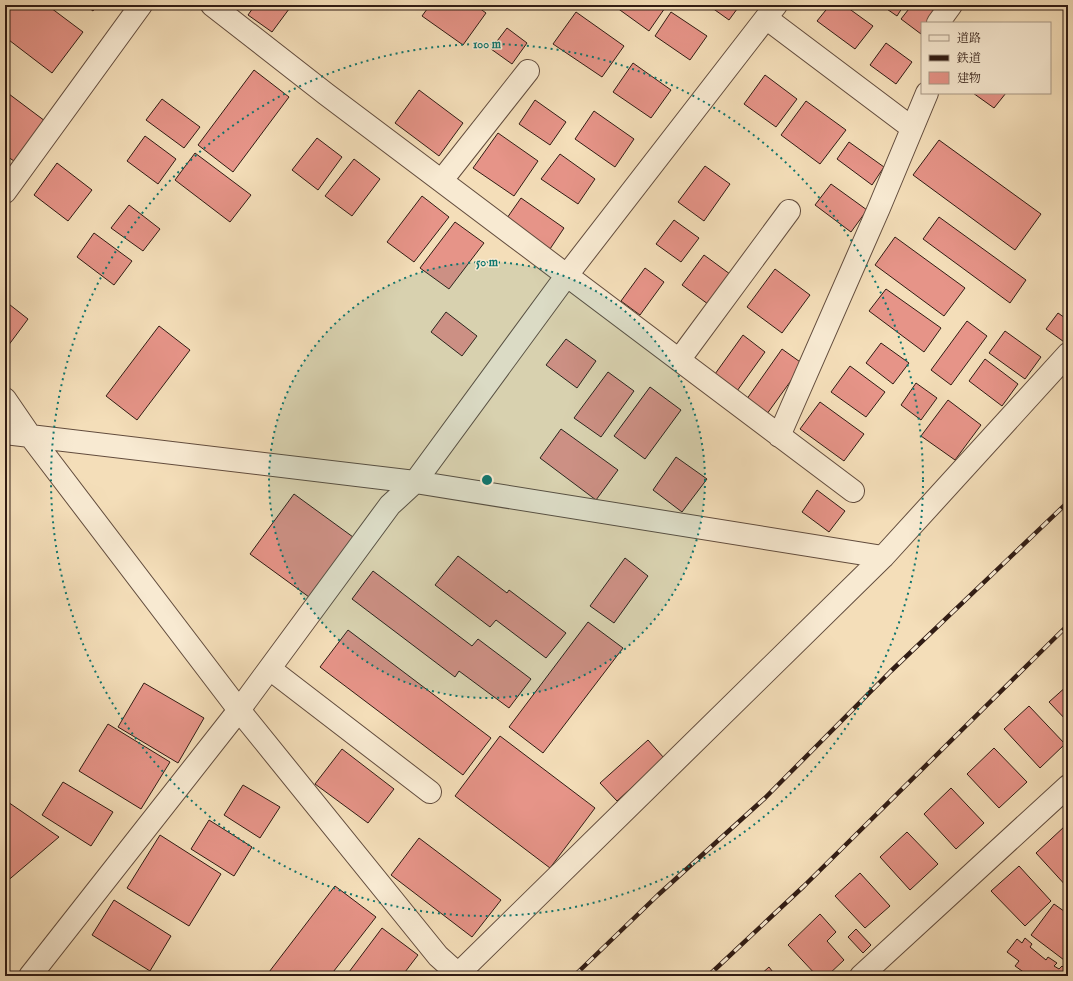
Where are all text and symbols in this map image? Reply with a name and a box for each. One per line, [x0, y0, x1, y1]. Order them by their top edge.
legend [921, 22, 1051, 94]
text: 道路 [957, 31, 981, 46]
text: 100 m [473, 37, 502, 52]
text: 鉄道 [956, 51, 981, 66]
text: 建物 [957, 71, 981, 86]
text: 50 m [476, 255, 499, 270]
centre of rings [480, 473, 494, 487]

